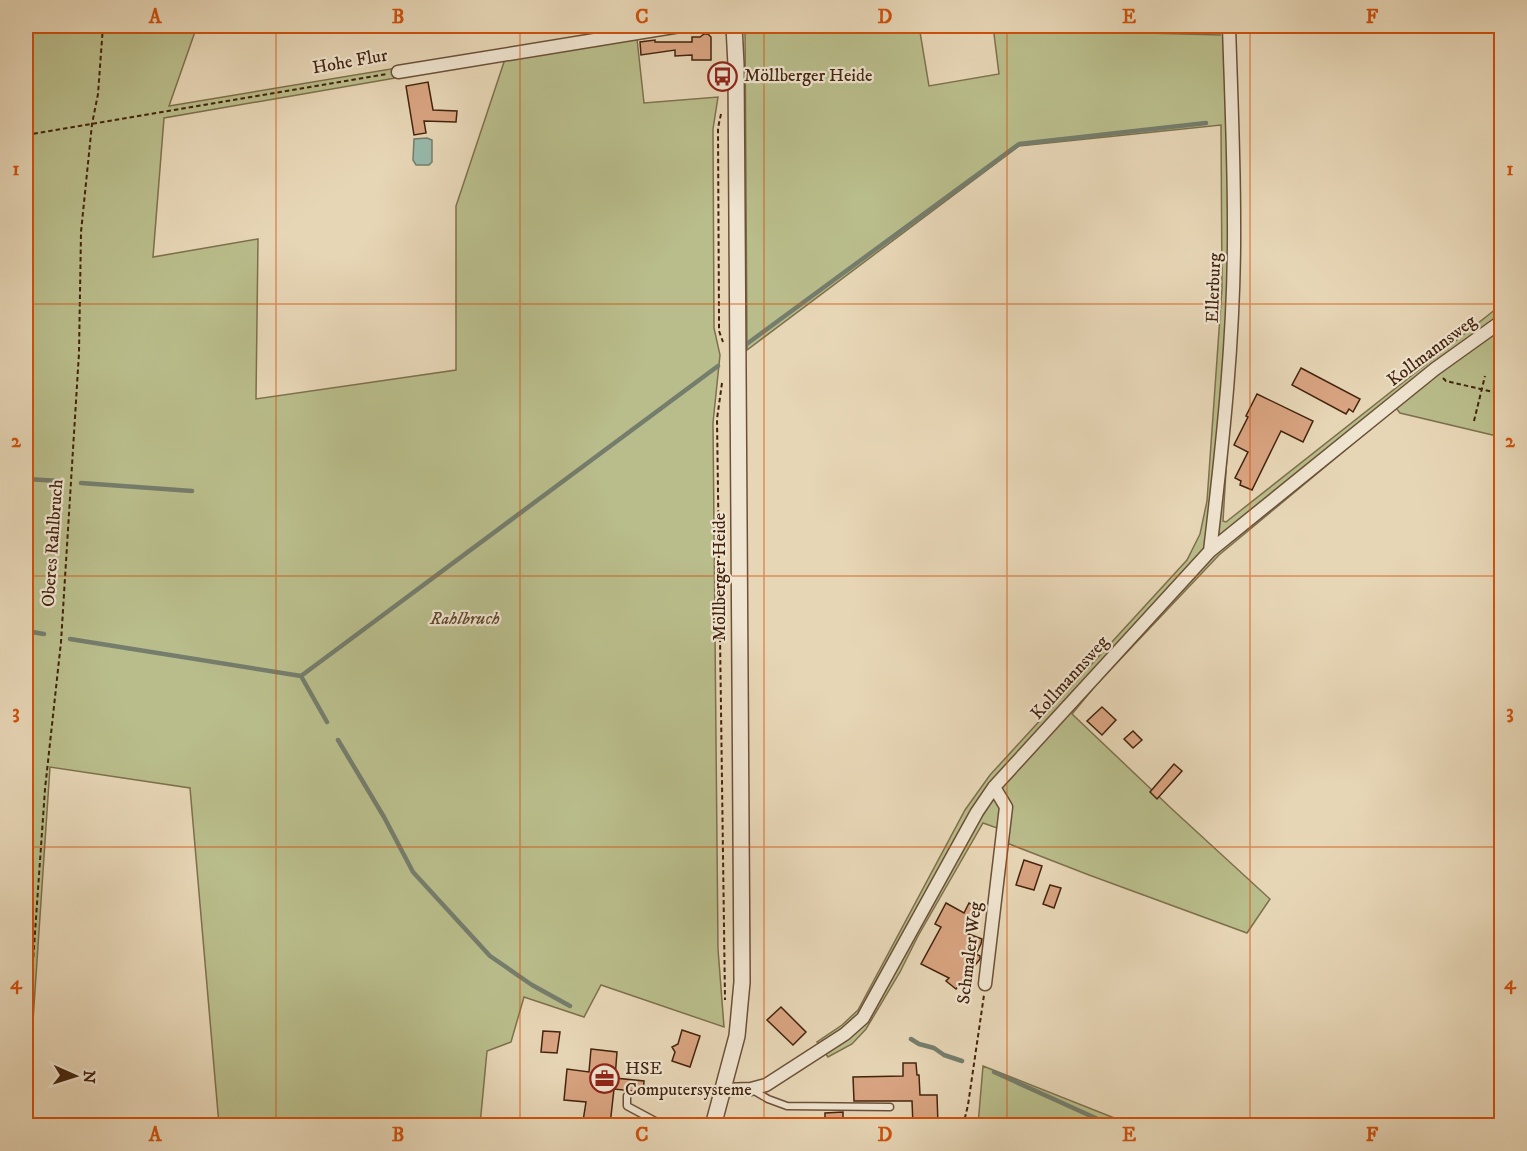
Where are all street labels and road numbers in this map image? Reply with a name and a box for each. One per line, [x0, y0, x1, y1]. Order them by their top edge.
street label: Hohe Flur [311, 45, 390, 79]
street label: Ellerburg [1202, 252, 1226, 323]
street label: Kollmannsweg [1383, 310, 1481, 392]
street label: Oberes Rahlbruch [38, 478, 68, 608]
street label: Möllberger Heide [709, 513, 731, 641]
street label: Kollmannsweg [1026, 631, 1114, 725]
street label: Schmaler Weg [953, 900, 987, 1005]

